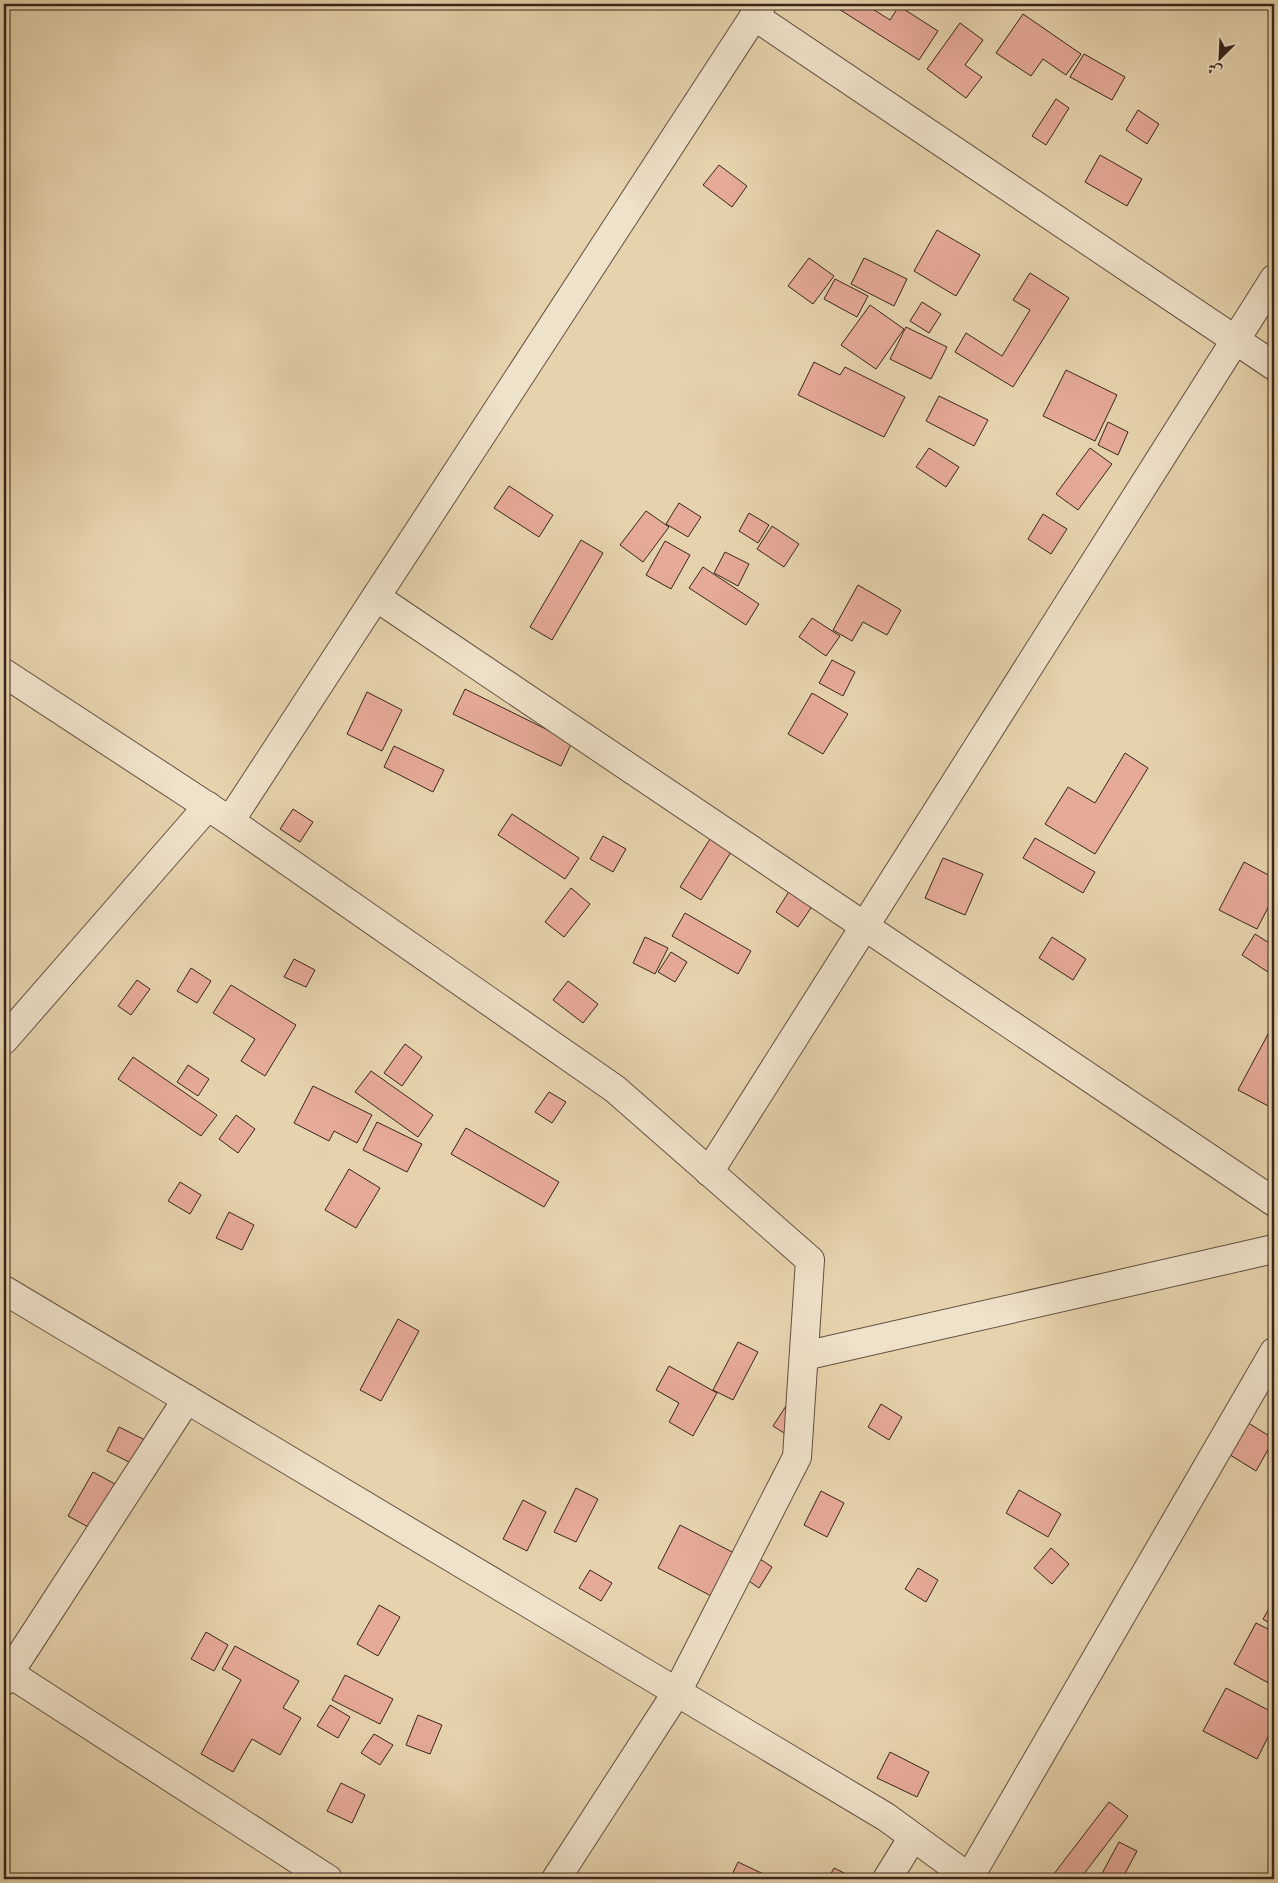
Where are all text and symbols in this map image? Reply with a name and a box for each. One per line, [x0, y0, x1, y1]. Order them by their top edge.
north arrow [1196, 32, 1246, 82]
text: ش [1206, 60, 1224, 78]

